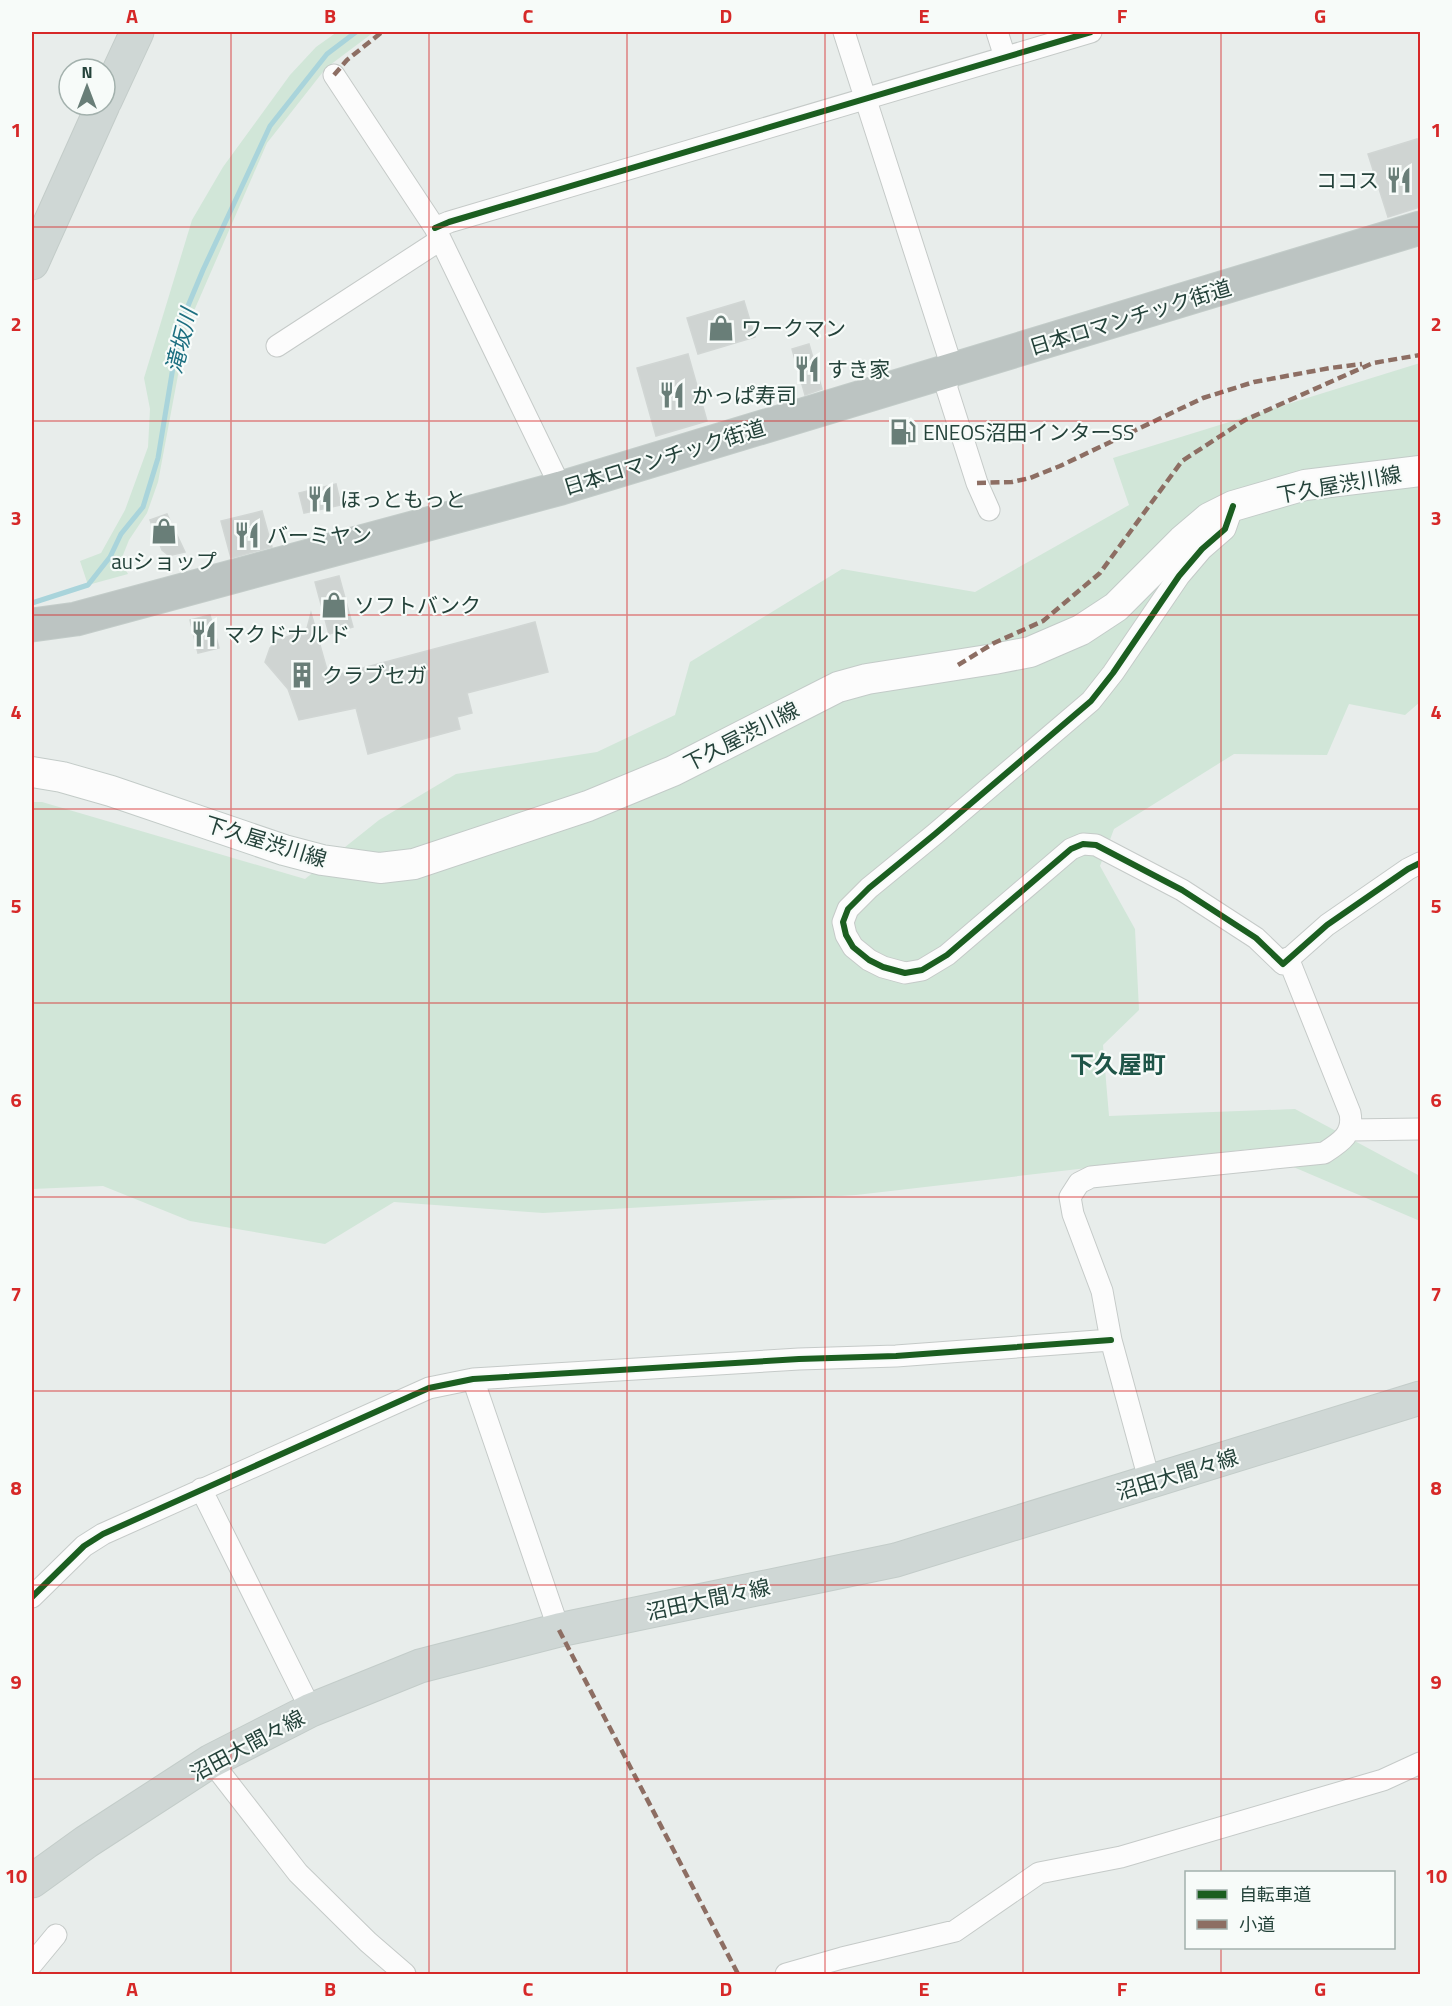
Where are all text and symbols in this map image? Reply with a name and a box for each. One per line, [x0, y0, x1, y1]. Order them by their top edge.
text: A [126, 0, 138, 31]
text: B [324, 0, 336, 31]
text: C [523, 0, 534, 31]
text: D [720, 0, 732, 31]
text: E [918, 0, 930, 31]
text: F [1117, 0, 1128, 31]
text: G [1314, 0, 1326, 31]
north arrow [57, 57, 117, 117]
text: N [81, 60, 93, 84]
text: 1 [10, 114, 22, 145]
text: 1 [1430, 114, 1442, 145]
place label: ココス [1316, 164, 1379, 196]
restaurant icon: ココス [1384, 165, 1414, 195]
street label: 日本ロマンチック街道 [1025, 271, 1235, 363]
water label: 滝坂川 [157, 303, 206, 377]
text: 2 [10, 308, 22, 339]
text: 2 [1430, 308, 1442, 339]
place label: ワークマン [741, 312, 846, 344]
shop icon: ワークマン [706, 313, 736, 343]
place label: すき家 [827, 353, 890, 385]
restaurant icon: すき家 [792, 354, 822, 384]
place label: かっぱ寿司 [692, 379, 797, 411]
restaurant icon: かっぱ寿司 [657, 380, 687, 410]
street label: 日本ロマンチック街道 [559, 411, 769, 503]
place label: ENEOS沼田インターSS [923, 416, 1134, 448]
fuel station icon: ENEOS沼田インターSS [888, 417, 918, 447]
street label: 下久屋渋川線 [1274, 457, 1404, 511]
place label: ほっともっと [340, 483, 466, 515]
restaurant icon: ほっともっと [305, 484, 335, 514]
text: 3 [10, 502, 22, 533]
text: 3 [1430, 502, 1442, 533]
shop icon: auショップ [149, 516, 179, 546]
place label: バーミヤン [267, 519, 372, 551]
restaurant icon: バーミヤン [232, 520, 262, 550]
place label: auショップ [111, 545, 217, 577]
place label: ソフトバンク [354, 589, 481, 621]
shop icon: ソフトバンク [319, 590, 349, 620]
place label: マクドナルド [224, 618, 350, 650]
restaurant icon: マクドナルド [189, 619, 219, 649]
place label: クラブセガ [322, 659, 427, 691]
building icon: クラブセガ [287, 660, 317, 690]
street label: 下久屋渋川線 [678, 693, 804, 779]
text: 4 [10, 696, 22, 727]
text: 4 [1430, 696, 1442, 727]
street label: 下久屋渋川線 [201, 807, 331, 875]
text: 5 [10, 890, 22, 921]
text: 5 [1430, 890, 1442, 921]
district label: 下久屋町 [1070, 1046, 1166, 1082]
text: 6 [10, 1084, 22, 1115]
text: 6 [1430, 1084, 1442, 1115]
text: 7 [10, 1278, 22, 1309]
text: 7 [1430, 1278, 1442, 1309]
street label: 沼田大間々線 [1112, 1440, 1242, 1508]
text: 8 [10, 1472, 22, 1503]
text: 8 [1430, 1472, 1442, 1503]
street label: 沼田大間々線 [643, 1570, 773, 1628]
text: 9 [10, 1666, 22, 1697]
text: 9 [1430, 1666, 1442, 1697]
street label: 沼田大間々線 [184, 1701, 310, 1789]
text: 10 [5, 1860, 27, 1891]
text: 10 [1425, 1860, 1447, 1891]
legend [1185, 1871, 1395, 1949]
text: 自転車道 [1239, 1881, 1311, 1908]
text: 小道 [1239, 1911, 1275, 1938]
text: A [126, 1973, 138, 2004]
text: B [324, 1973, 336, 2004]
text: C [523, 1973, 534, 2004]
text: D [720, 1973, 732, 2004]
text: E [918, 1973, 930, 2004]
text: F [1117, 1973, 1128, 2004]
text: G [1314, 1973, 1326, 2004]

